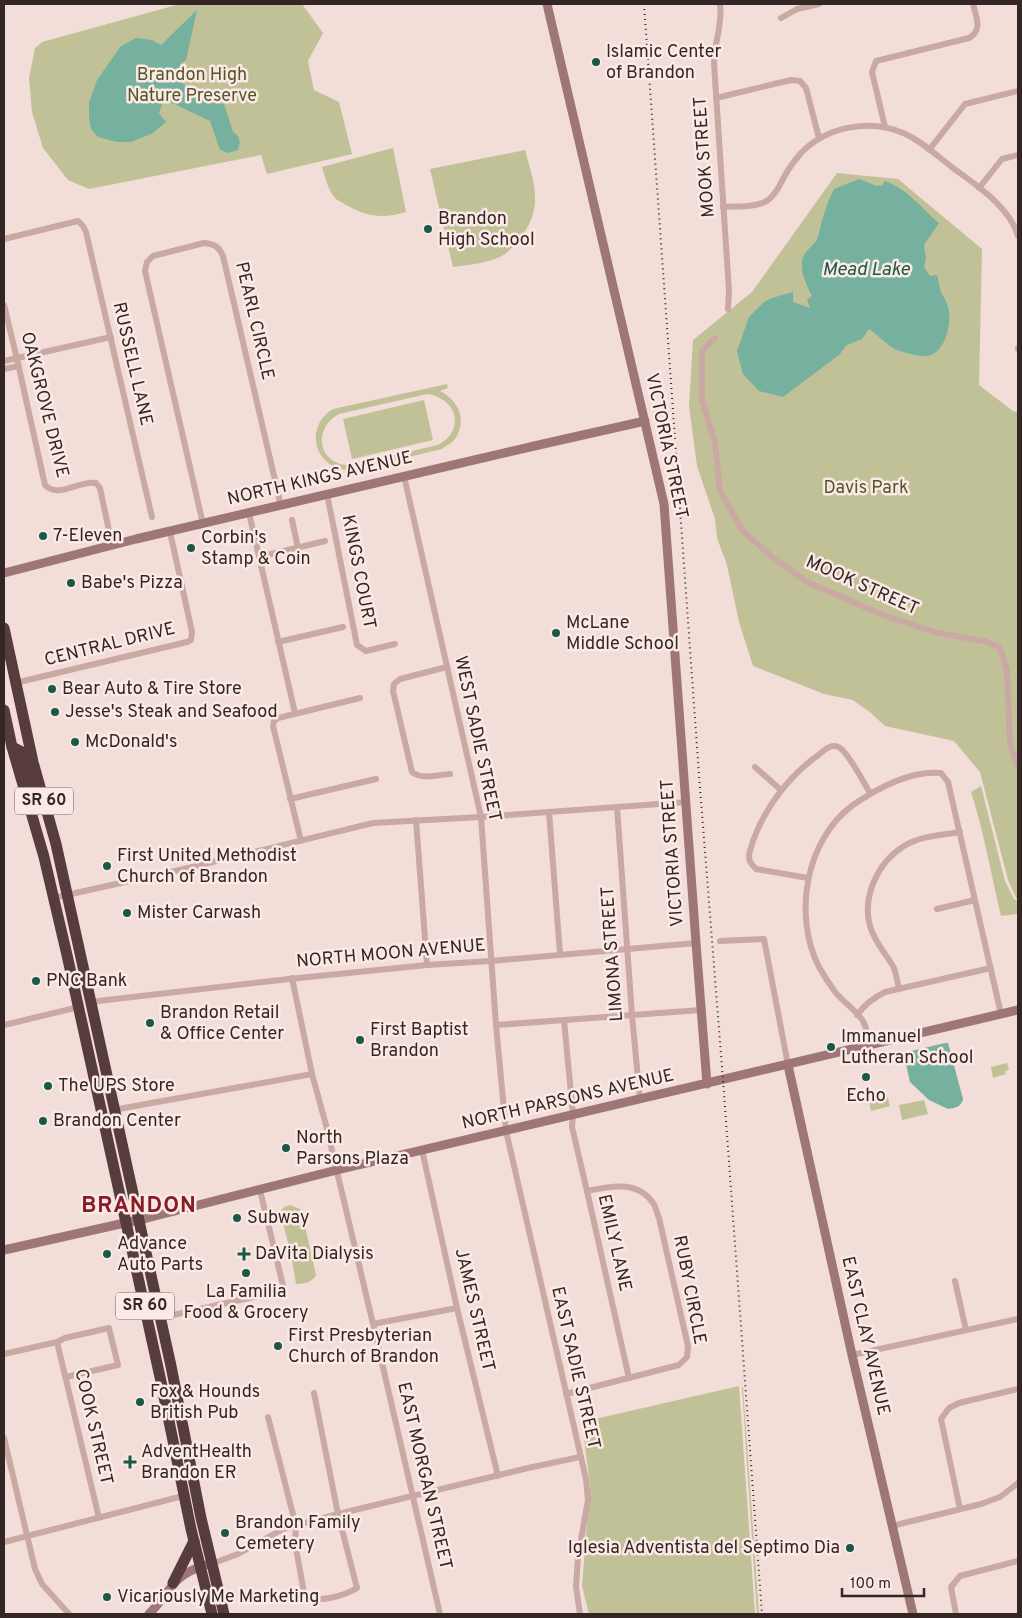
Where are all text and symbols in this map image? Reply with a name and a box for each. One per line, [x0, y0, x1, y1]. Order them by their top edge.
place label: Islamic Center of Brandon [606, 41, 722, 85]
marker: Islamic Center of Brandon [590, 56, 602, 68]
park label: Brandon High Nature Preserve [127, 64, 257, 108]
street label: MOOK STREET [689, 96, 721, 218]
place label: Brandon High School [438, 208, 535, 252]
marker: Brandon High School [422, 223, 434, 235]
water label: Mead Lake [822, 258, 910, 282]
street label: PEARL CIRCLE [229, 260, 279, 382]
street label: RUSSELL LANE [107, 300, 157, 428]
street label: OAKGROVE DRIVE [15, 330, 73, 480]
street label: VICTORIA STREET [639, 371, 693, 521]
street label: NORTH KINGS AVENUE [225, 447, 415, 511]
park label: Davis Park [824, 477, 909, 500]
street label: KINGS COURT [336, 513, 380, 631]
place label: 7-Eleven [53, 525, 122, 548]
place label: Corbin's Stamp & Coin [201, 527, 311, 571]
marker: 7-Eleven [37, 530, 49, 542]
marker: Corbin's Stamp & Coin [185, 542, 197, 554]
street label: MOOK STREET [802, 551, 922, 621]
place label: Babe's Pizza [81, 572, 183, 595]
marker: Babe's Pizza [65, 577, 77, 589]
place label: McLane Middle School [566, 612, 679, 656]
street label: CENTRAL DRIVE [42, 618, 178, 672]
marker: McLane Middle School [550, 627, 562, 639]
street label: WEST SADIE STREET [448, 654, 506, 824]
place label: Bear Auto & Tire Store [62, 678, 242, 701]
marker: Bear Auto & Tire Store [46, 683, 58, 695]
place label: Jesse's Steak and Seafood [65, 701, 278, 724]
marker: Jesse's Steak and Seafood [49, 706, 61, 718]
place label: McDonald's [85, 731, 177, 754]
marker: McDonald's [69, 736, 81, 748]
street label: VICTORIA STREET [656, 778, 690, 928]
road number: SR 60 [15, 788, 73, 814]
place label: First United Methodist Church of Brandon [117, 845, 297, 889]
marker: First United Methodist Church of Brandon [101, 860, 113, 872]
street label: LIMONA STREET [597, 886, 629, 1022]
place label: Mister Carwash [137, 902, 261, 925]
marker: Mister Carwash [121, 907, 133, 919]
street label: NORTH MOON AVENUE [295, 934, 487, 974]
place label: PNC Bank [46, 970, 127, 993]
marker: PNC Bank [30, 975, 42, 987]
place label: Brandon Retail & Office Center [160, 1002, 284, 1046]
marker: Brandon Retail & Office Center [144, 1017, 156, 1029]
place label: First Baptist Brandon [370, 1019, 469, 1063]
place label: Immanuel Lutheran School [841, 1026, 974, 1070]
marker: First Baptist Brandon [354, 1034, 366, 1046]
marker: Immanuel Lutheran School [825, 1041, 837, 1053]
street label: NORTH PARSONS AVENUE [460, 1064, 676, 1136]
marker: Echo [860, 1071, 872, 1083]
place label: The UPS Store [58, 1075, 175, 1098]
marker: The UPS Store [42, 1080, 54, 1092]
place label: Echo [846, 1085, 886, 1108]
place label: Brandon Center [53, 1110, 181, 1133]
marker: Brandon Center [37, 1115, 49, 1127]
place label: North Parsons Plaza [296, 1127, 409, 1171]
marker: North Parsons Plaza [280, 1142, 292, 1154]
street label: EMILY LANE [592, 1192, 636, 1294]
district label: BRANDON [81, 1193, 197, 1220]
place label: Subway [247, 1207, 310, 1230]
marker: Subway [231, 1212, 243, 1224]
place label: Advance Auto Parts [117, 1233, 203, 1277]
street label: RUBY CIRCLE [667, 1234, 711, 1346]
place label: DaVita Dialysis [255, 1243, 374, 1266]
street label: JAMES STREET [449, 1246, 499, 1374]
marker: DaVita Dialysis [237, 1247, 251, 1261]
marker: Advance Auto Parts [101, 1248, 113, 1260]
street label: EAST CLAY AVENUE [836, 1254, 894, 1418]
marker: La Familia Food & Grocery [240, 1267, 252, 1279]
place label: La Familia Food & Grocery [183, 1281, 309, 1325]
street label: EAST SADIE STREET [545, 1284, 605, 1452]
road number: SR 60 [116, 1292, 174, 1320]
place label: First Presbyterian Church of Brandon [288, 1325, 439, 1369]
marker: First Presbyterian Church of Brandon [272, 1340, 284, 1352]
street label: COOK STREET [68, 1367, 118, 1487]
street label: EAST MORGAN STREET [391, 1380, 457, 1572]
place label: Fox & Hounds British Pub [150, 1381, 260, 1425]
marker: Fox & Hounds British Pub [134, 1396, 146, 1408]
place label: AdventHealth Brandon ER [141, 1441, 252, 1485]
marker: AdventHealth Brandon ER [123, 1455, 137, 1469]
place label: Brandon Family Cemetery [235, 1512, 360, 1556]
marker: Brandon Family Cemetery [219, 1527, 231, 1539]
place label: Iglesia Adventista del Septimo Dia [568, 1537, 840, 1560]
marker: Iglesia Adventista del Septimo Dia [844, 1542, 856, 1554]
scale bar [842, 1566, 924, 1598]
text: 100 m [850, 1575, 891, 1594]
place label: Vicariously Me Marketing [117, 1586, 319, 1609]
marker: Vicariously Me Marketing [101, 1591, 113, 1603]

